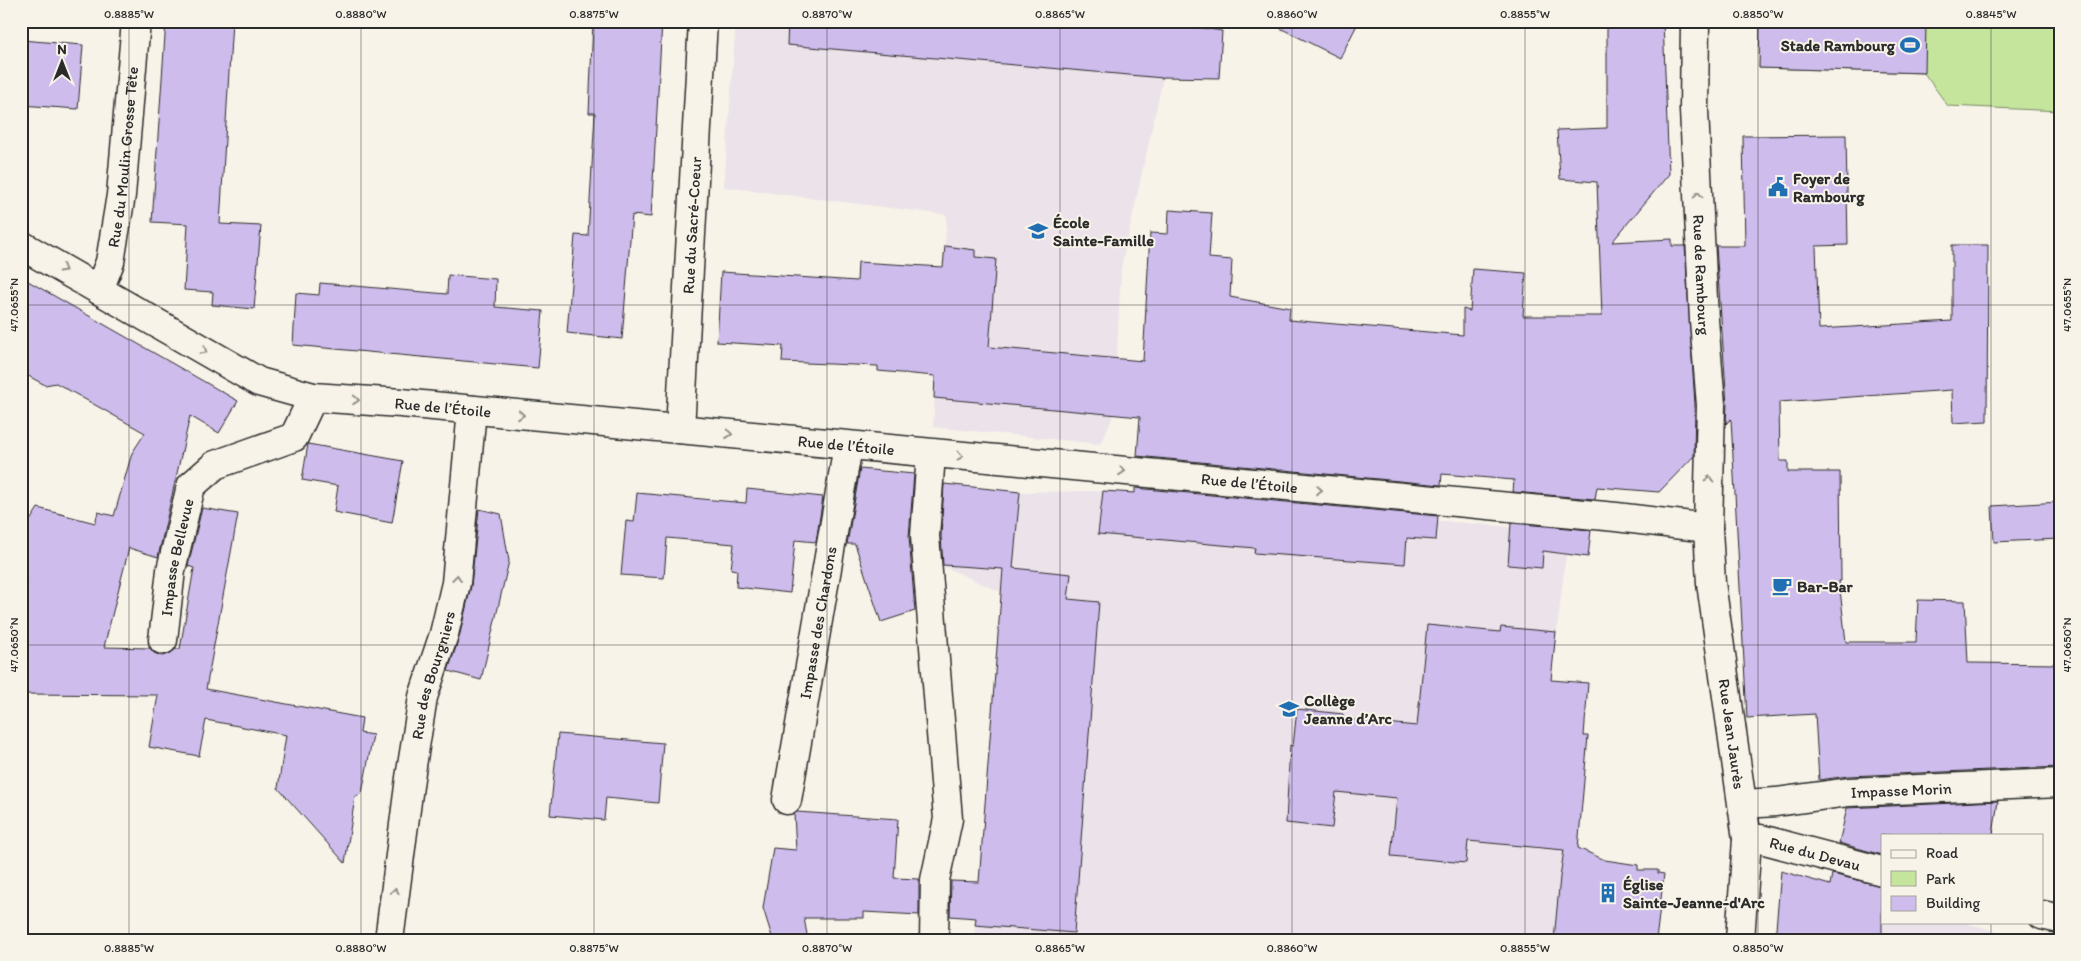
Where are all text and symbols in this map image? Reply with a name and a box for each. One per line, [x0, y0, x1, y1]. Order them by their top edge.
text: 0.8885°W [104, 7, 154, 21]
text: 0.8880°W [335, 7, 387, 21]
text: 0.8875°W [569, 7, 619, 21]
text: 0.8870°W [802, 7, 852, 21]
text: 0.8865°W [1035, 7, 1085, 21]
text: 0.8860°W [1266, 7, 1318, 21]
text: 0.8855°W [1500, 7, 1550, 21]
text: 0.8850°W [1733, 7, 1784, 21]
text: 0.8845°W [1966, 7, 2016, 21]
sports icon: Stade Rambourg [1899, 34, 1921, 56]
place label: Stade Rambourg [1781, 36, 1896, 56]
north arrow [38, 38, 88, 88]
text: N [57, 41, 67, 58]
street label: Rue du Moulin Grosse Tête [103, 65, 142, 249]
street label: Rue du Sacré-Coeur [678, 155, 705, 295]
place label: Foyer de Rambourg [1793, 169, 1865, 207]
public building icon: Foyer de Rambourg [1767, 176, 1789, 198]
one-way arrow [1693, 191, 1704, 199]
place label: École Sainte-Famille [1053, 213, 1154, 250]
street label: Rue de Rambourg [1689, 214, 1715, 337]
school or university icon: École Sainte-Famille [1027, 220, 1049, 242]
one-way arrow [58, 263, 67, 273]
text: 47.0655°N [7, 278, 21, 332]
text: 47.0655°N [2060, 278, 2074, 332]
one-way arrow [199, 344, 208, 354]
street label: Rue de l’Étoile [394, 393, 492, 421]
one-way arrow [352, 394, 360, 405]
one-way arrow [517, 409, 525, 420]
one-way arrow [725, 428, 733, 439]
street label: Rue de l’Étoile [797, 431, 896, 459]
one-way arrow [957, 451, 965, 462]
one-way arrow [1118, 466, 1126, 477]
street label: Rue de l’Étoile [1200, 469, 1299, 497]
one-way arrow [1704, 475, 1715, 483]
one-way arrow [1315, 484, 1323, 495]
street label: Impasse Bellevue [156, 496, 197, 617]
street label: Impasse des Chardons [795, 545, 840, 700]
one-way arrow [451, 574, 462, 582]
cafe icon: Bar-Bar [1771, 575, 1793, 597]
place label: Bar-Bar [1797, 577, 1853, 596]
street label: Rue des Bourgniers [407, 609, 459, 741]
text: 47.0650°N [7, 617, 21, 673]
text: 47.0650°N [2060, 617, 2074, 673]
street label: Rue Jean Jaurès [1715, 677, 1749, 790]
place label: Collège Jeanne d’Arc [1303, 691, 1393, 728]
school or university icon: Collège Jeanne d’Arc [1278, 698, 1300, 720]
street label: Impasse Morin [1850, 778, 1952, 801]
street label: Rue du Devau [1767, 832, 1863, 874]
legend [1881, 834, 2044, 924]
text: Road [1926, 844, 1959, 862]
text: Park [1926, 870, 1956, 888]
place label: Église Sainte-Jeanne-d'Arc [1623, 875, 1765, 912]
building icon: Église Sainte-Jeanne-d'Arc [1597, 882, 1619, 904]
one-way arrow [389, 887, 400, 895]
text: Building [1926, 894, 1980, 912]
text: 0.8885°W [104, 941, 154, 955]
text: 0.8880°W [335, 941, 387, 955]
text: 0.8875°W [569, 941, 619, 955]
text: 0.8870°W [802, 941, 852, 955]
text: 0.8865°W [1035, 941, 1085, 955]
text: 0.8860°W [1266, 941, 1318, 955]
text: 0.8855°W [1500, 941, 1550, 955]
text: 0.8850°W [1733, 941, 1784, 955]

